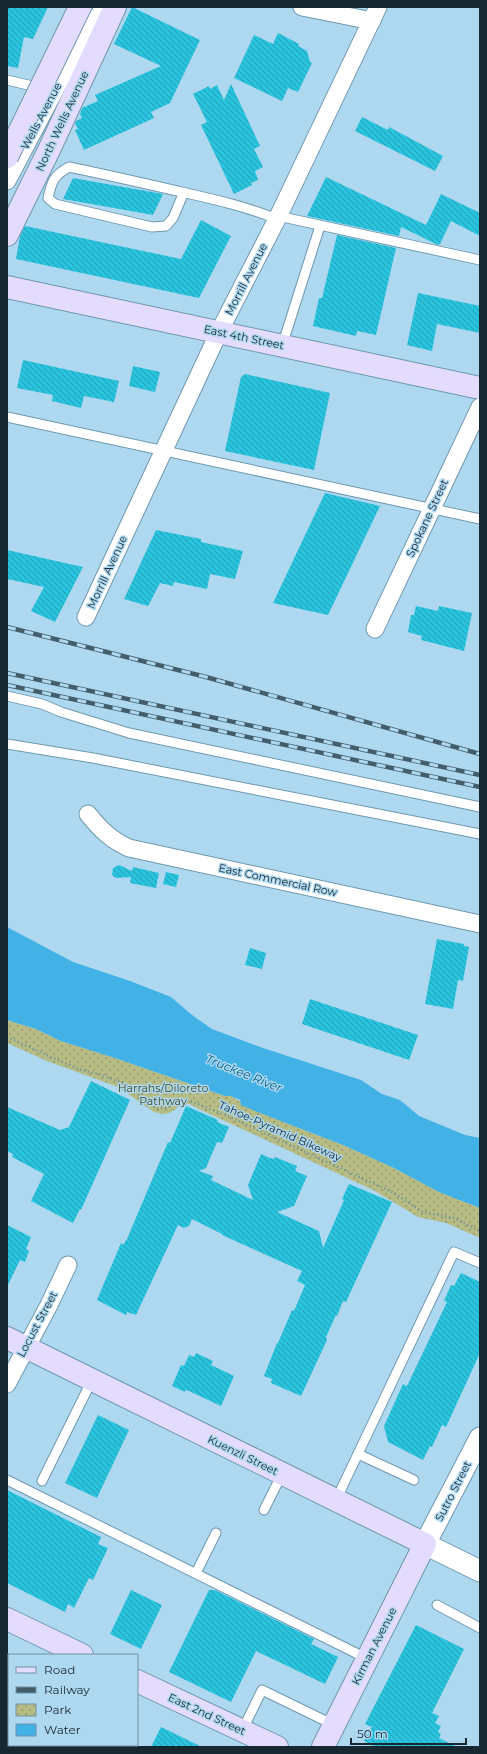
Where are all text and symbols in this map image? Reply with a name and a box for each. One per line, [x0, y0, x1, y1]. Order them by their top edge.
street label: North Wells Avenue [33, 68, 92, 173]
street label: Wells Avenue [17, 80, 65, 152]
street label: Morrill Avenue [222, 240, 270, 318]
street label: East 4th Street [203, 322, 286, 352]
street label: Spokane Street [403, 476, 451, 559]
street label: Morrill Avenue [84, 533, 130, 611]
street label: East Commercial Row [217, 861, 339, 899]
water label: Truckee River [204, 1051, 285, 1095]
park label: Harrahs/Diloreto Pathway [118, 1081, 208, 1108]
street label: Tahoe-Pyramid Bikeway [216, 1098, 344, 1164]
street label: Locust Street [14, 1288, 61, 1359]
street label: Kuenzli Street [205, 1432, 281, 1478]
street label: Sutro Street [432, 1458, 474, 1524]
street label: Kirman Avenue [348, 1605, 400, 1687]
legend [8, 1654, 138, 1746]
text: Road [44, 1662, 75, 1677]
text: Railway [44, 1682, 90, 1697]
street label: East 2nd Street [166, 1690, 248, 1738]
text: Park [44, 1702, 72, 1717]
scale bar [351, 1720, 466, 1746]
text: Water [44, 1722, 81, 1737]
text: 50 m [357, 1726, 388, 1741]

